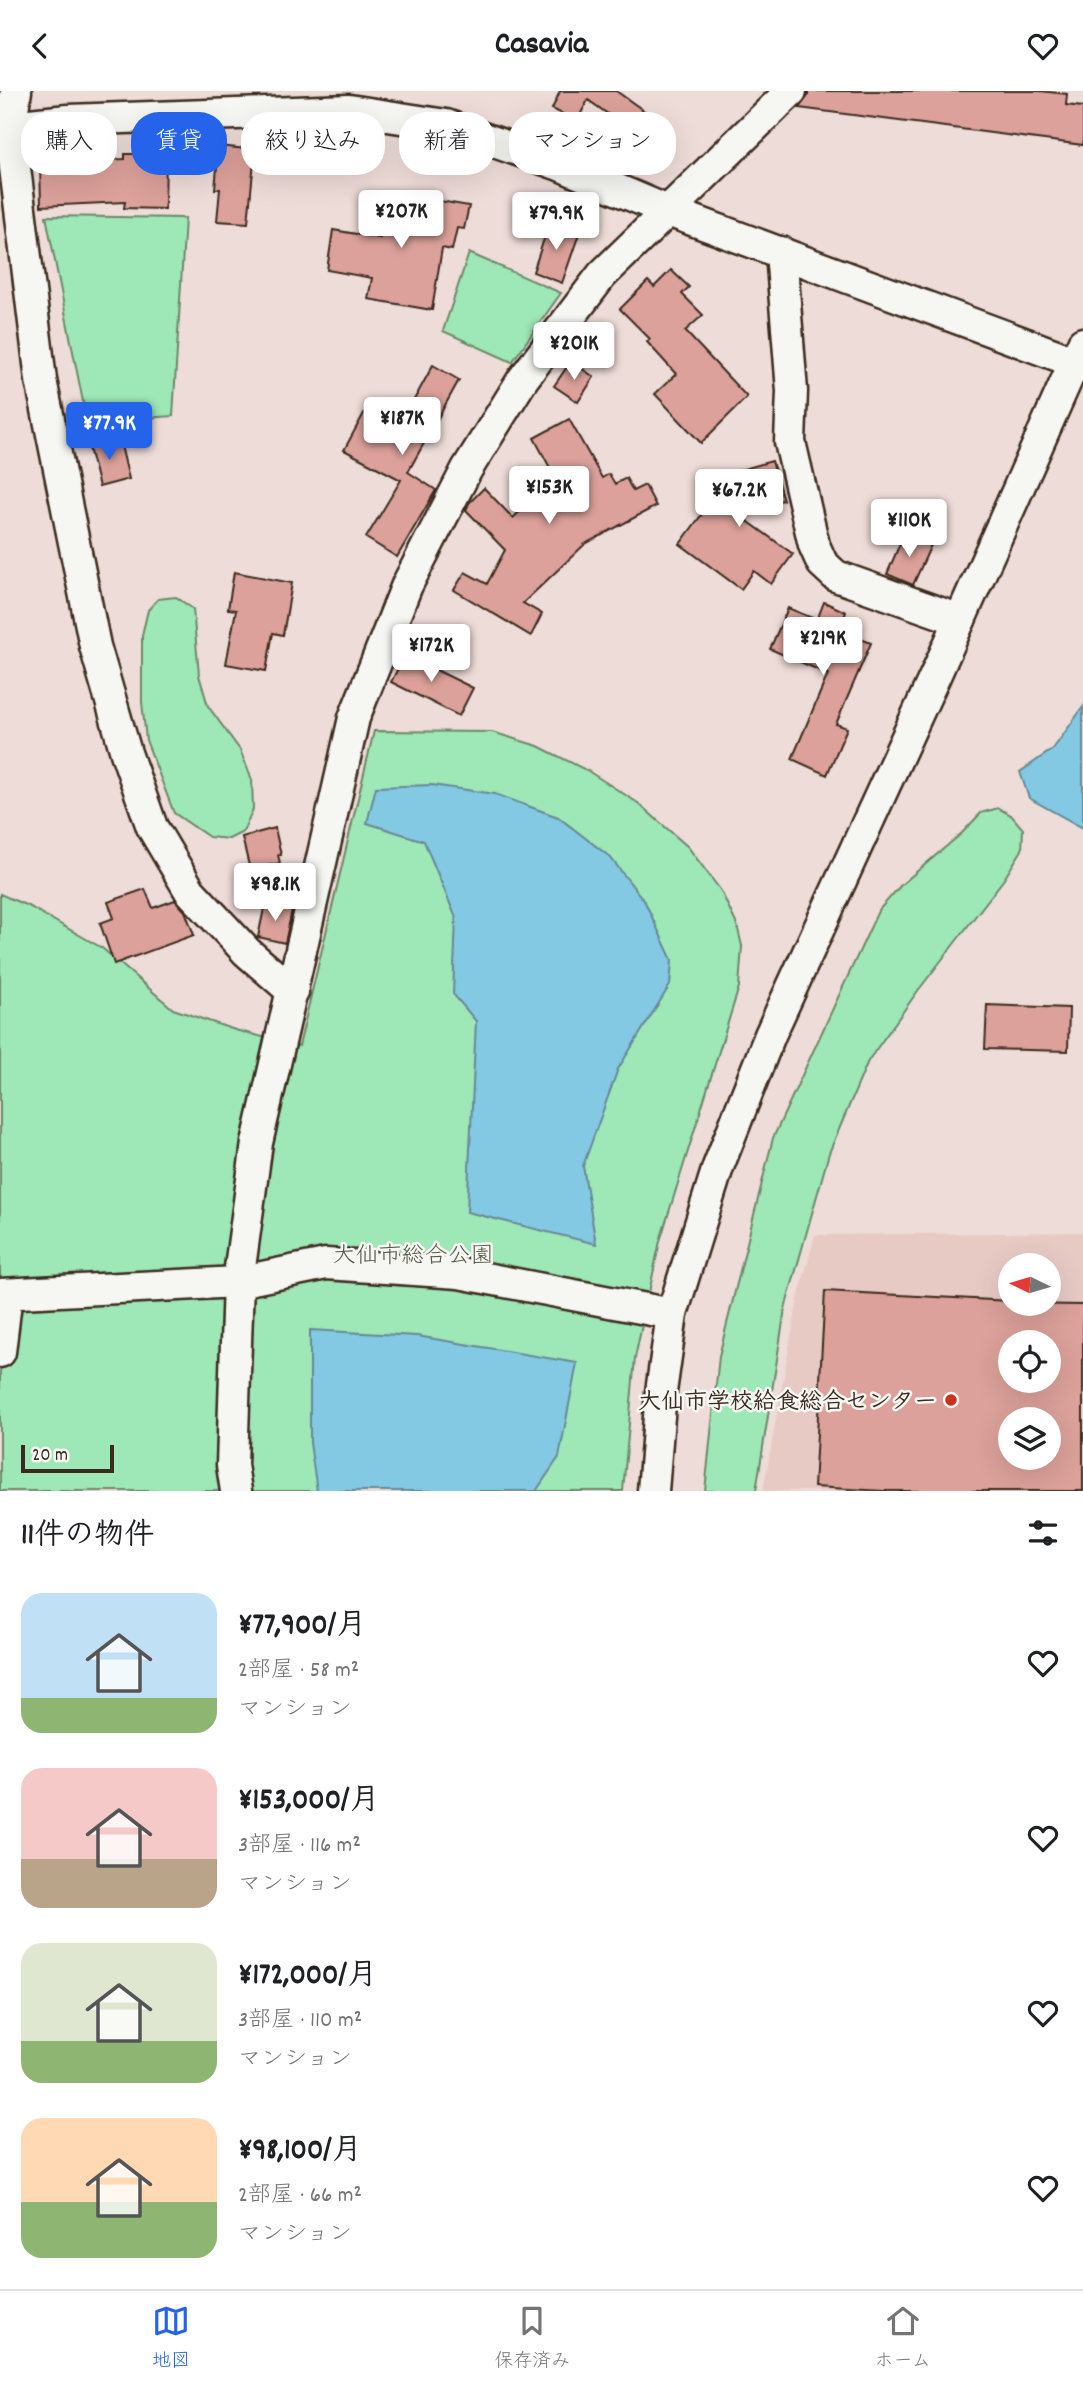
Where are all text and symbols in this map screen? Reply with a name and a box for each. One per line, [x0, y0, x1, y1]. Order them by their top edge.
text: Casavia [495, 23, 588, 69]
icon: back [21, 27, 59, 65]
icon: heart [1024, 27, 1062, 65]
chip: 購入 [21, 112, 117, 175]
chip: 賃貸 [131, 112, 227, 175]
chip: 絞り込み [241, 112, 385, 175]
chip: 新着 [399, 112, 495, 175]
chip: マンション [509, 112, 676, 175]
pin: ¥207K [352, 191, 450, 250]
pin: ¥79.9K [499, 193, 613, 252]
text: ¥207K [374, 196, 428, 229]
text: ¥79.9K [528, 198, 584, 231]
pin: ¥201K [525, 323, 623, 382]
text: ¥201K [549, 328, 599, 361]
pin: ¥187K [353, 397, 451, 457]
pin: ¥77.9K [52, 403, 166, 462]
text: ¥187K [380, 403, 424, 436]
text: ¥77.9K [82, 408, 136, 441]
pin: ¥153K [500, 467, 598, 526]
pin: ¥67.2K [682, 469, 796, 529]
text: ¥153K [525, 472, 573, 505]
text: ¥67.2K [711, 475, 767, 508]
pin: ¥110K [860, 499, 958, 559]
text: ¥110K [887, 505, 931, 538]
pin: ¥219K [774, 617, 872, 677]
text: ¥219K [799, 623, 847, 656]
pin: ¥172K [382, 625, 480, 684]
text: ¥172K [408, 630, 454, 663]
pin: ¥98.1K [218, 863, 332, 923]
text: ¥98.1K [250, 869, 300, 902]
park label: 大仙市総合公園 [333, 1241, 494, 1274]
north arrow [998, 1253, 1060, 1316]
map controls [998, 1253, 1061, 1470]
button: locate [998, 1330, 1061, 1393]
place label: 大仙市学校給食総合センター [638, 1387, 937, 1420]
marker: 大仙市学校給食総合センター [943, 1392, 959, 1408]
button: layers [998, 1407, 1061, 1470]
scale bar [21, 1442, 114, 1474]
text: 20 m [32, 1443, 68, 1470]
icon: filters [1024, 1514, 1062, 1552]
text: 11件の物件 [21, 1516, 154, 1559]
text: ¥77,900/月 [238, 1606, 366, 1649]
icon: home [77, 1621, 161, 1705]
icon: heart [1024, 1644, 1062, 1682]
text: 2部屋 · 58 m² [238, 1655, 359, 1688]
text: マンション [238, 1694, 352, 1727]
text: ¥153,000/月 [238, 1781, 380, 1824]
icon: home [77, 1796, 161, 1880]
icon: heart [1024, 1819, 1062, 1857]
text: 3部屋 · 116 m² [238, 1830, 361, 1863]
text: マンション [238, 1869, 352, 1902]
text: ¥172,000/月 [238, 1956, 377, 1999]
icon: home [77, 1971, 161, 2055]
icon: heart [1024, 1994, 1062, 2032]
text: 3部屋 · 110 m² [238, 2005, 362, 2038]
text: マンション [238, 2044, 352, 2077]
text: ¥98,100/月 [238, 2131, 362, 2174]
icon: home [77, 2146, 161, 2230]
icon: heart [1024, 2169, 1062, 2207]
text: 2部屋 · 66 m² [238, 2180, 362, 2213]
text: マンション [238, 2219, 352, 2252]
tab: 地図 [152, 2302, 190, 2376]
tab: 保存済み [494, 2302, 570, 2376]
tab: ホーム [875, 2302, 931, 2376]

